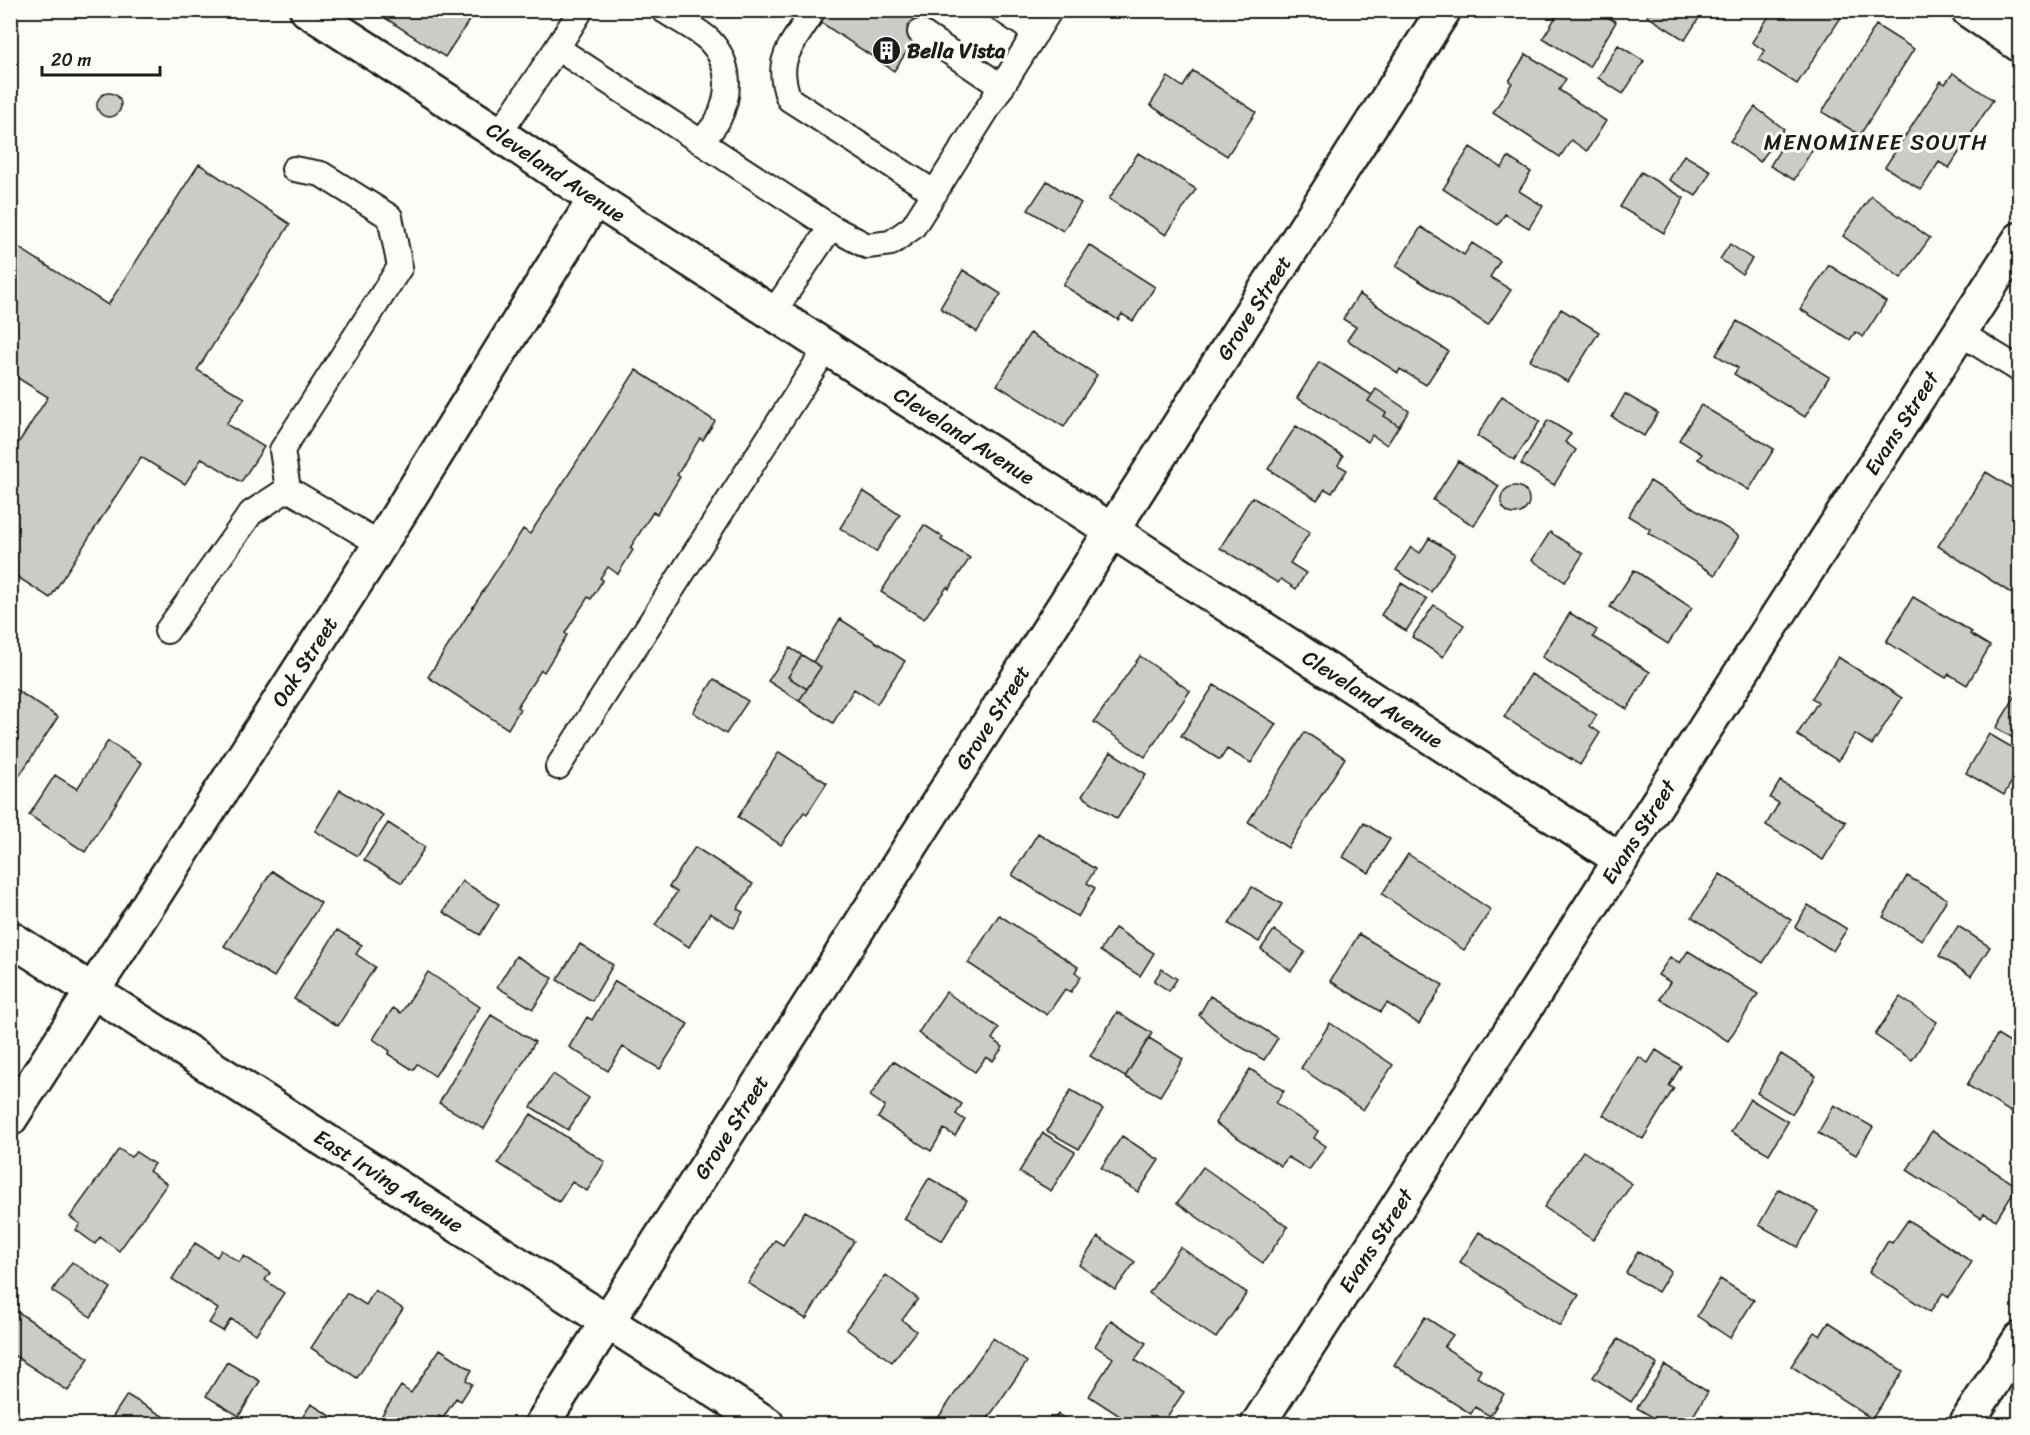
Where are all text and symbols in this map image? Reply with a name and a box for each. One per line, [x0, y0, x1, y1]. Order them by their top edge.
place label: Bella Vista [907, 32, 1006, 70]
building icon: Bella Vista [870, 35, 902, 67]
scale bar [42, 39, 160, 77]
text: 20 m [51, 44, 91, 76]
street label: Cleveland Avenue [478, 111, 633, 233]
district label: MENOMINEE SOUTH [1764, 123, 1988, 162]
street label: Grove Street [1206, 247, 1302, 368]
street label: Evans Street [1854, 362, 1950, 483]
street label: Cleveland Avenue [886, 376, 1043, 495]
street label: Oak Street [261, 609, 348, 715]
street label: Cleveland Avenue [1294, 639, 1451, 759]
street label: Grove Street [945, 657, 1041, 778]
street label: Evans Street [1591, 770, 1688, 892]
street label: Grove Street [683, 1067, 779, 1188]
street label: East Irving Avenue [306, 1119, 472, 1244]
street label: Evans Street [1328, 1179, 1425, 1301]

